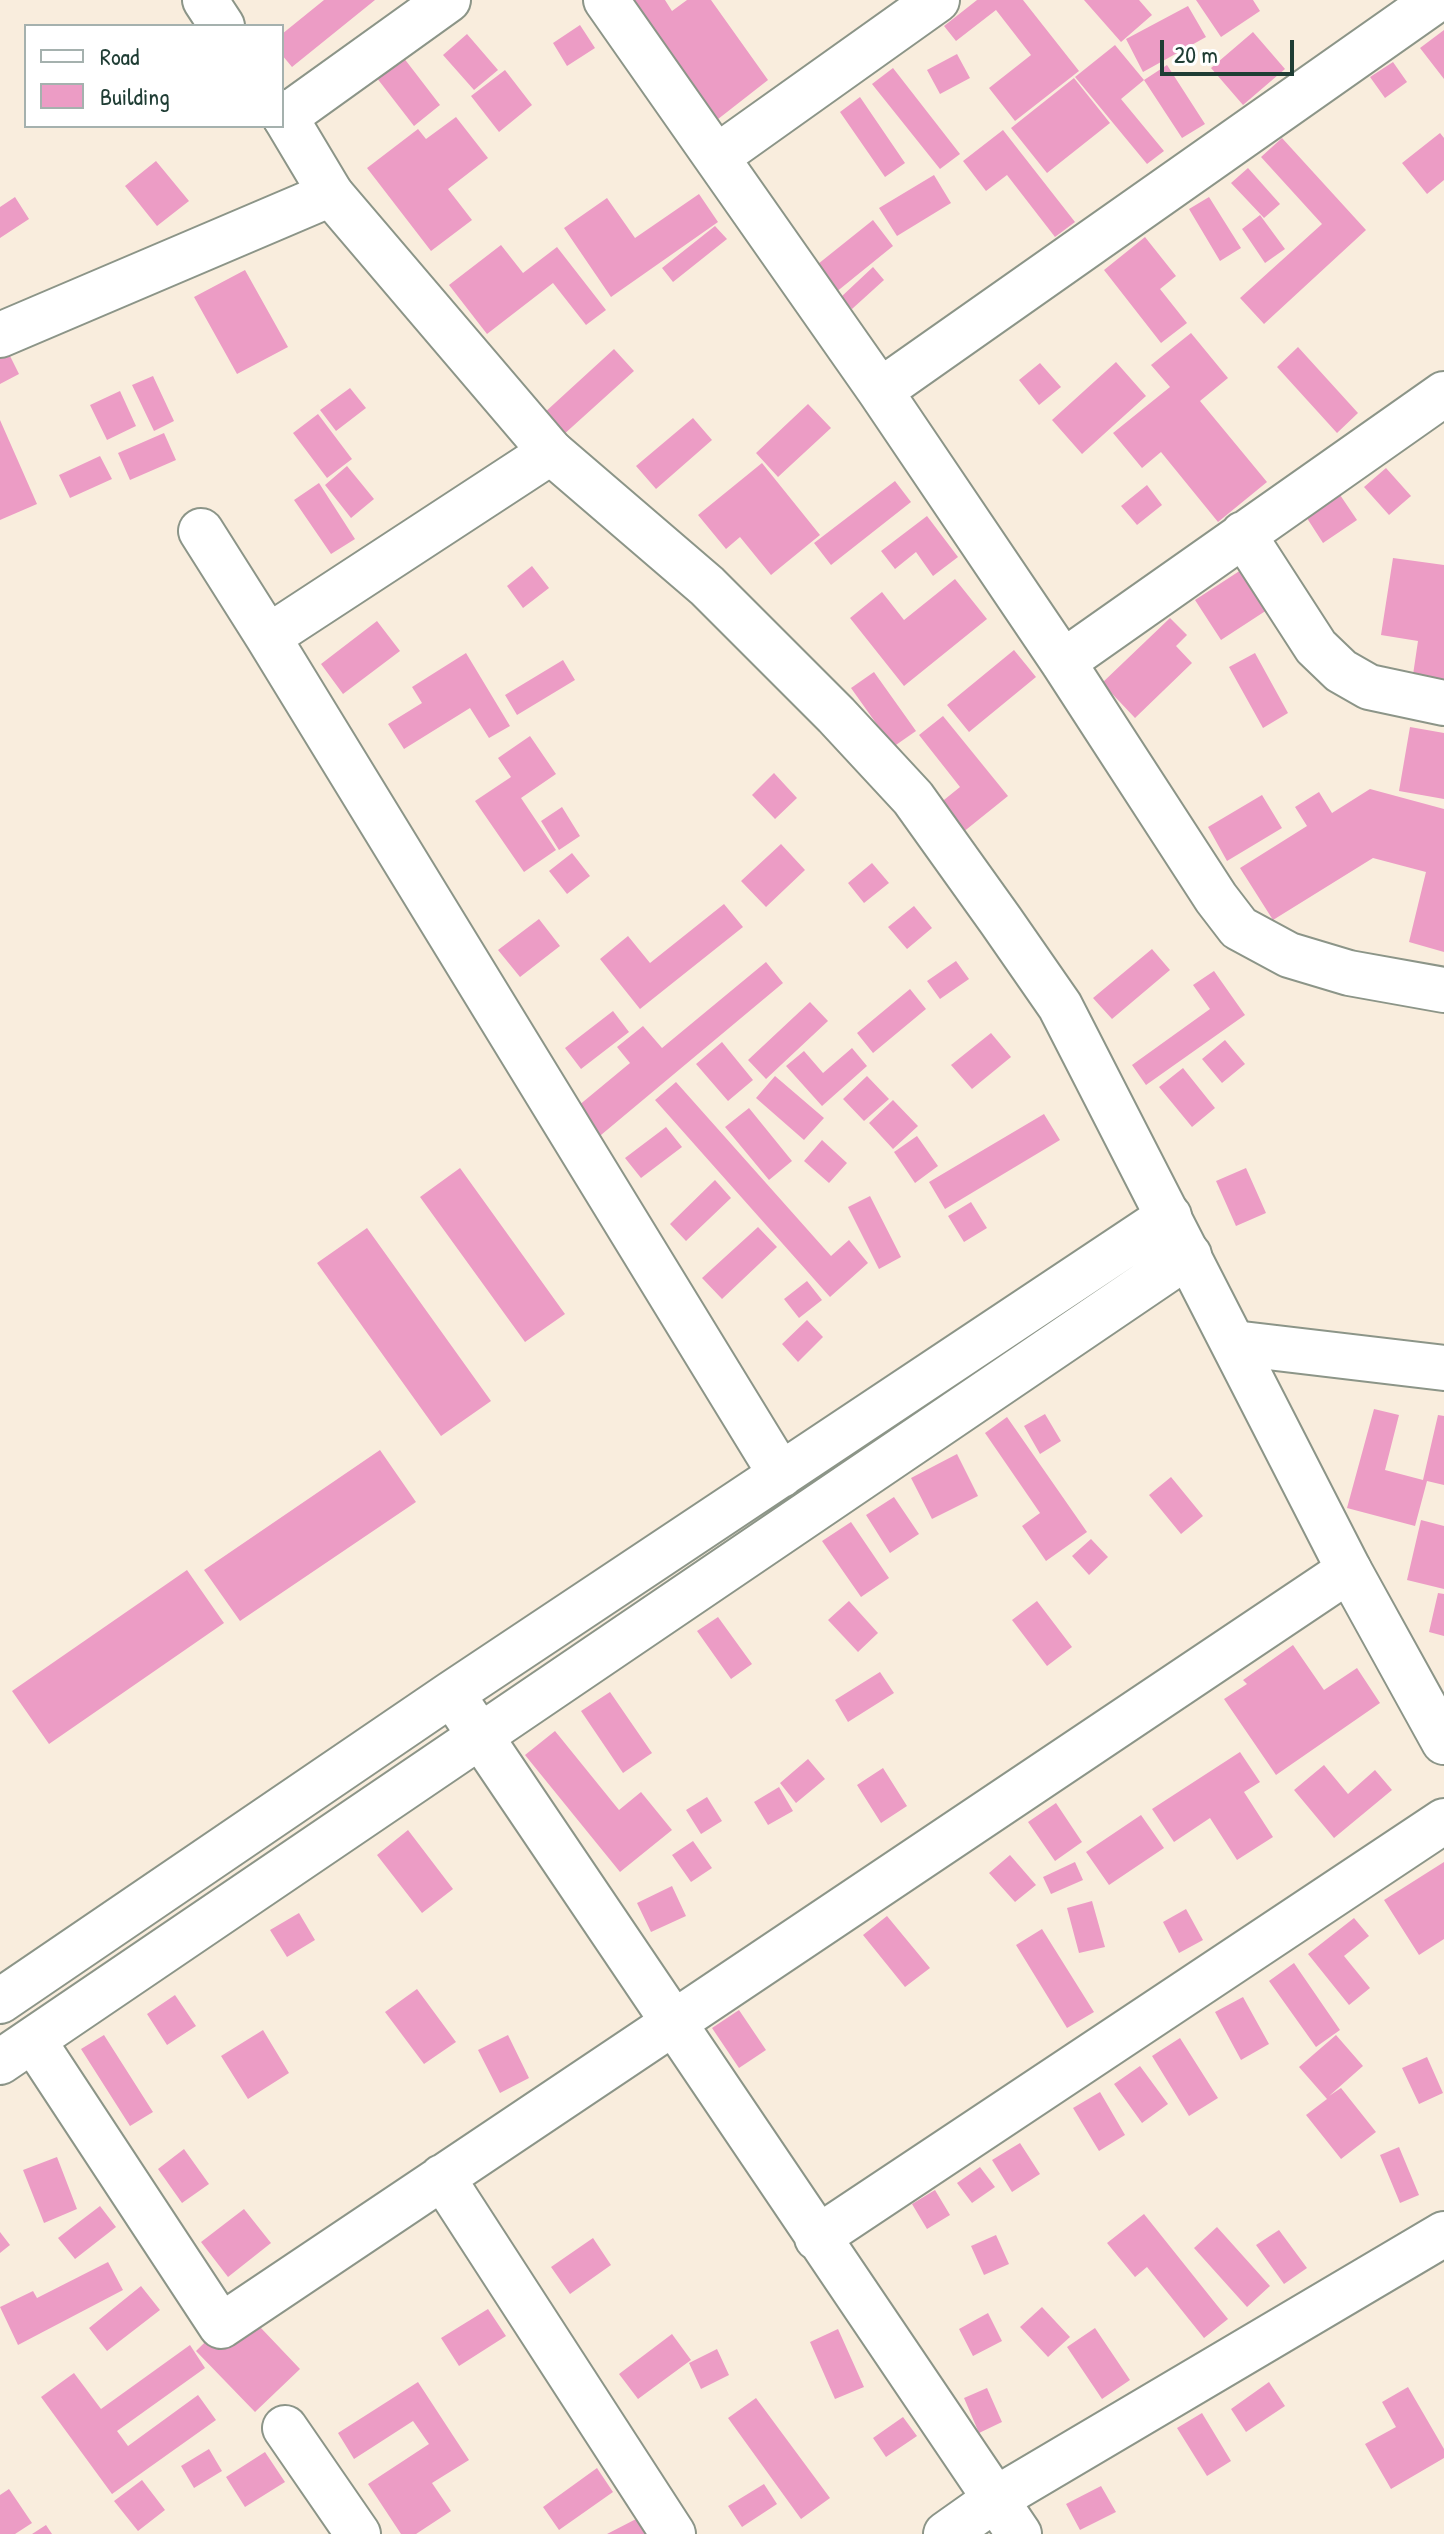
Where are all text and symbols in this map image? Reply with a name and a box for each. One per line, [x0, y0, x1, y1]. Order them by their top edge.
legend [24, 24, 284, 128]
scale bar [1164, 24, 1298, 74]
text: 20 m [1174, 38, 1218, 70]
text: Road [100, 40, 139, 72]
text: Building [100, 80, 170, 112]

